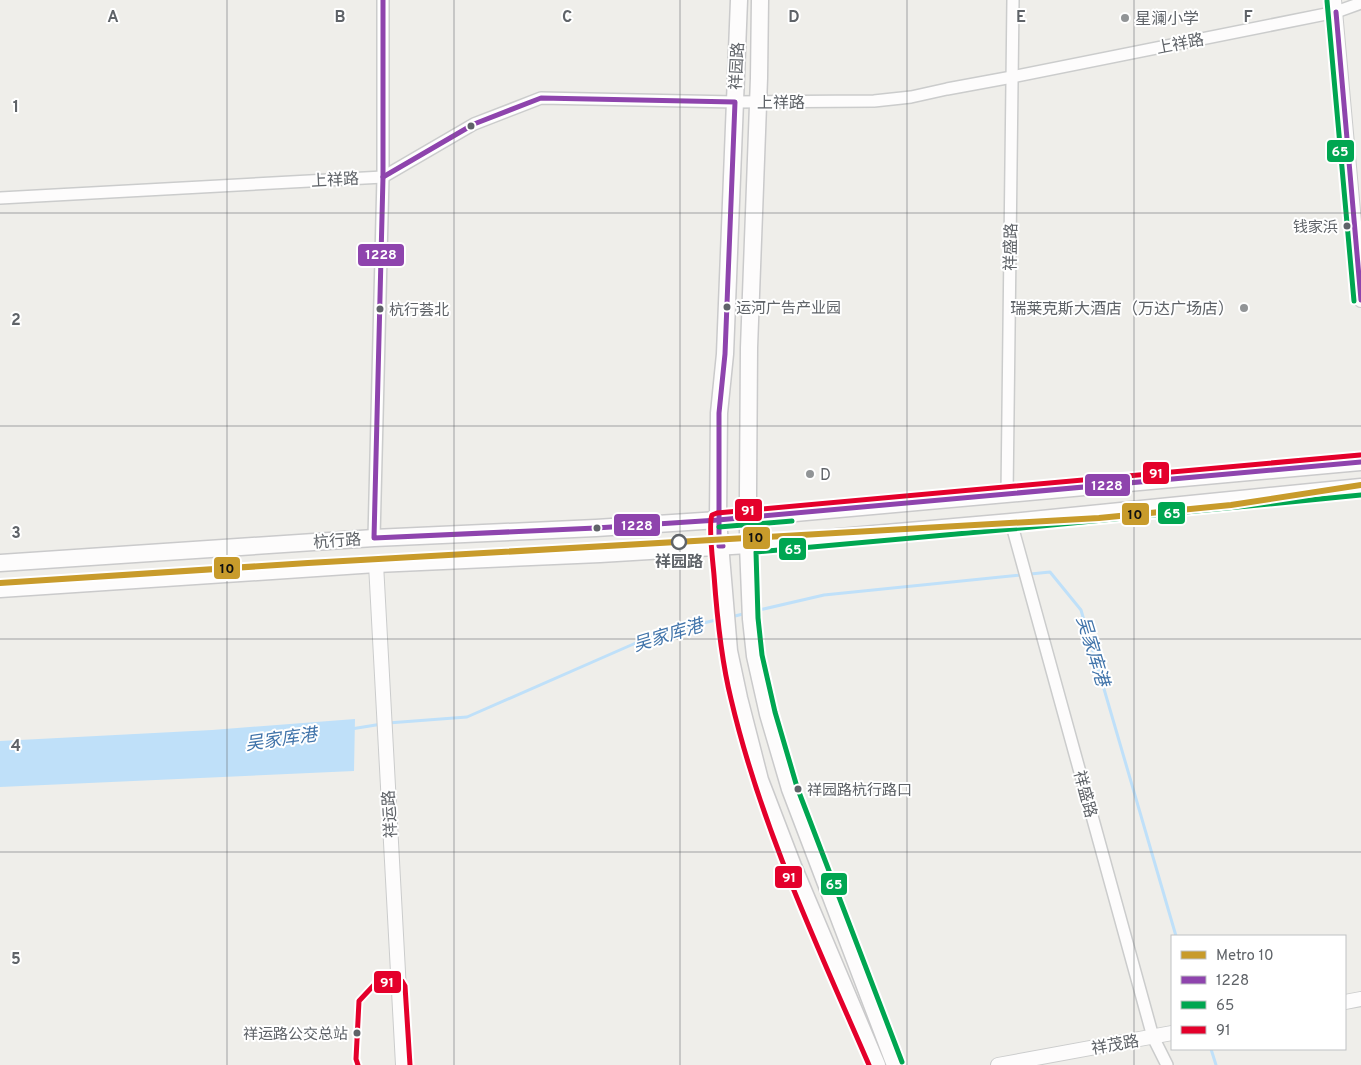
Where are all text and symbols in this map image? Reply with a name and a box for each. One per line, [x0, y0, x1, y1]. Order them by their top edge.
text: A [107, 8, 119, 28]
text: B [334, 8, 346, 28]
text: C [562, 8, 572, 28]
text: D [788, 8, 800, 28]
text: E [1016, 8, 1026, 28]
text: F [1243, 8, 1253, 28]
place label: 星澜小学 [1135, 10, 1199, 30]
marker: 星澜小学 [1119, 12, 1131, 24]
street label: 上祥路 [1155, 31, 1206, 59]
street label: 祥园路 [727, 42, 749, 91]
street label: 上祥路 [757, 94, 805, 114]
text: 1 [13, 98, 19, 118]
unlabelled marker [466, 121, 476, 131]
line badge: 65 [1326, 139, 1355, 163]
text: 65 [1331, 144, 1349, 161]
street label: 上祥路 [311, 170, 360, 192]
place label: 钱家浜 [1293, 219, 1338, 238]
marker: 钱家浜 [1342, 221, 1352, 231]
street label: 祥盛路 [1002, 223, 1022, 271]
line badge: 1228 [357, 243, 405, 267]
text: 1228 [365, 247, 397, 264]
place label: 运河广告产业园 [736, 300, 841, 319]
place label: 瑞莱克斯大酒店（万达广场店） [1010, 300, 1234, 320]
place label: 杭行荟北 [389, 301, 449, 321]
marker: 运河广告产业园 [722, 302, 732, 312]
marker: 瑞莱克斯大酒店（万达广场店） [1238, 302, 1250, 314]
marker: 杭行荟北 [375, 304, 385, 314]
text: 2 [11, 311, 21, 331]
line badge: 91 [1142, 461, 1170, 485]
place label: D [820, 466, 831, 486]
text: 91 [1149, 466, 1163, 483]
marker: D [804, 468, 816, 480]
line badge: 1228 [1084, 473, 1131, 497]
text: 1228 [1091, 478, 1123, 495]
line badge: 91 [734, 498, 763, 522]
line badge: 65 [1157, 501, 1186, 525]
line badge: 10 [1121, 502, 1150, 526]
text: 91 [741, 503, 755, 520]
text: 65 [1163, 506, 1181, 523]
text: 10 [1128, 507, 1142, 524]
line badge: 1228 [613, 513, 661, 537]
text: 1228 [621, 518, 653, 535]
unlabelled marker [592, 523, 602, 533]
text: 3 [11, 524, 21, 544]
line badge: 10 [742, 526, 771, 550]
street label: 杭行路 [312, 530, 362, 554]
text: 10 [749, 530, 763, 547]
marker: 祥园路 [671, 534, 687, 550]
line badge: 65 [778, 537, 807, 561]
text: 65 [784, 542, 802, 559]
place label: 祥园路 [655, 553, 703, 573]
line badge: 10 [213, 556, 241, 580]
text: 10 [220, 561, 234, 578]
water label: 吴家库港 [631, 614, 709, 658]
water label: 吴家库港 [1070, 614, 1114, 692]
water label: 吴家库港 [244, 724, 321, 757]
text: 4 [11, 737, 21, 757]
street label: 祥盛路 [1068, 769, 1100, 820]
place label: 祥园路杭行路口 [807, 781, 912, 801]
marker: 祥园路杭行路口 [793, 784, 803, 794]
street label: 祥运路 [380, 789, 402, 838]
line badge: 91 [774, 865, 803, 889]
text: 91 [782, 870, 796, 887]
line badge: 65 [820, 872, 848, 896]
text: 65 [825, 877, 843, 894]
legend [1171, 935, 1346, 1050]
text: Metro 10 [1216, 947, 1274, 966]
text: 5 [11, 950, 21, 970]
line badge: 91 [373, 970, 402, 994]
text: 1228 [1216, 972, 1249, 991]
text: 91 [380, 975, 394, 992]
text: 65 [1216, 997, 1234, 1016]
text: 91 [1216, 1022, 1231, 1041]
place label: 祥运路公交总站 [243, 1026, 348, 1045]
marker: 祥运路公交总站 [352, 1028, 362, 1038]
street label: 祥茂路 [1090, 1032, 1141, 1060]

